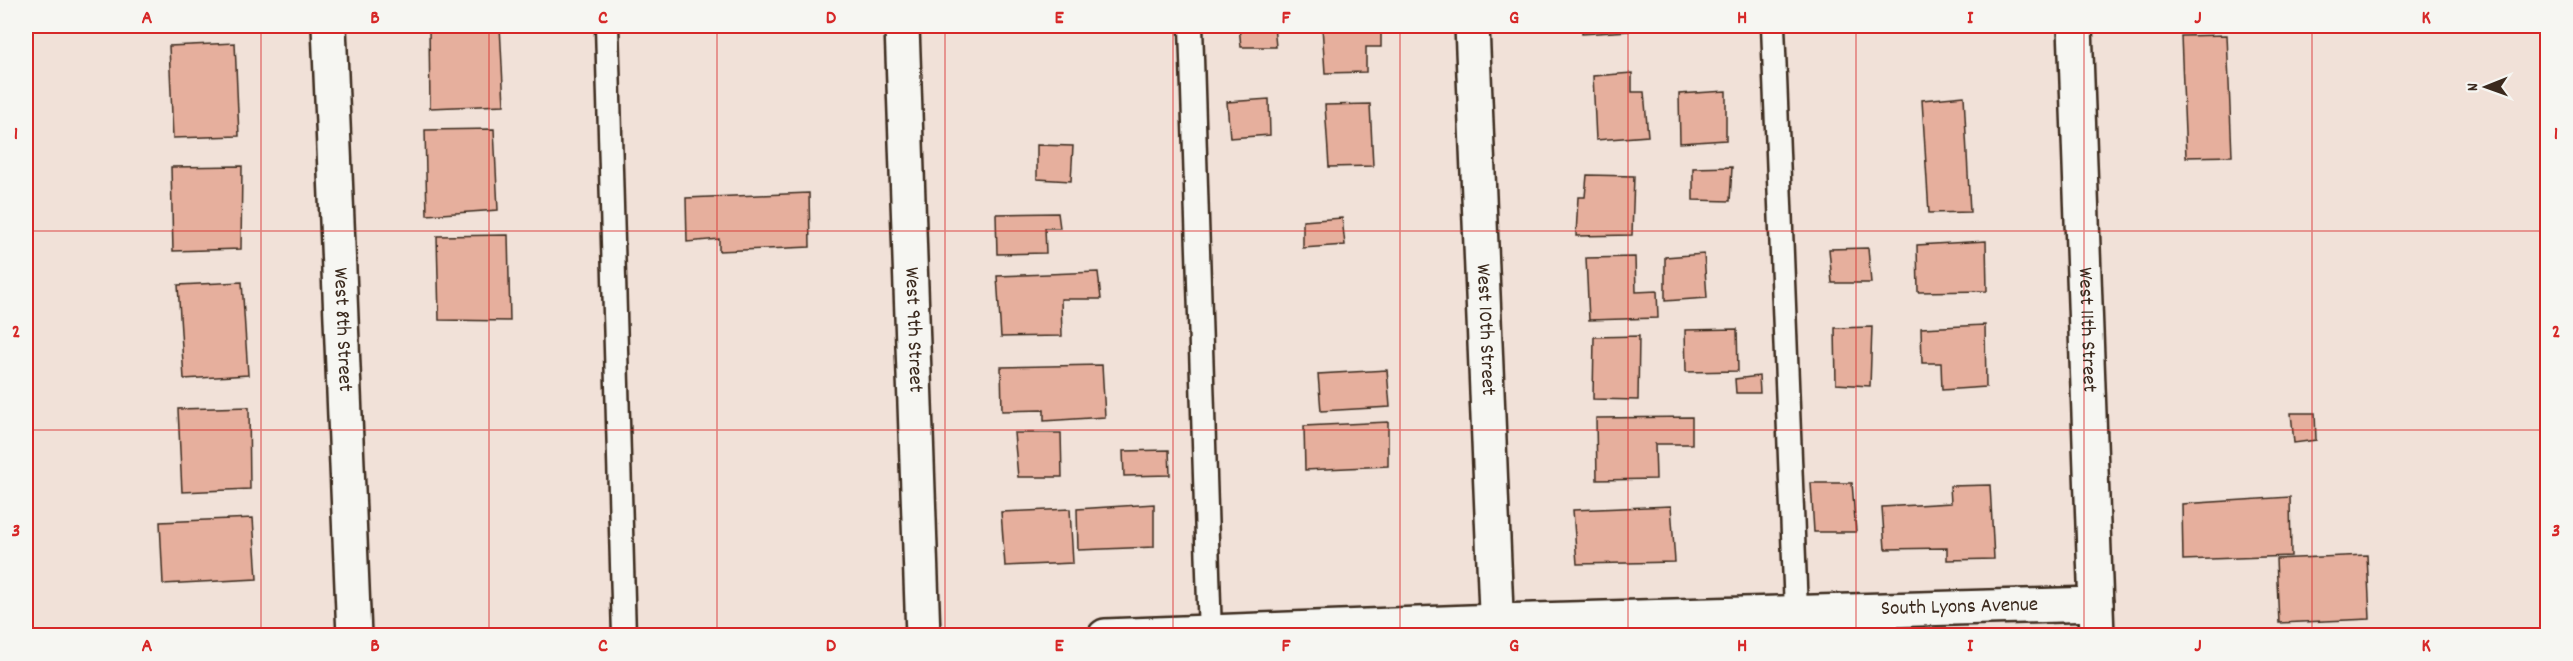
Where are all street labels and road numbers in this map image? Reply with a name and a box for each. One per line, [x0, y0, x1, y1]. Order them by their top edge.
street label: West 10th Street [1467, 263, 1502, 397]
street label: West 8th Street [324, 267, 359, 393]
street label: West 9th Street [895, 267, 930, 393]
street label: West 11th Street [2069, 267, 2103, 393]
street label: South Lyons Avenue [1881, 591, 2039, 625]

